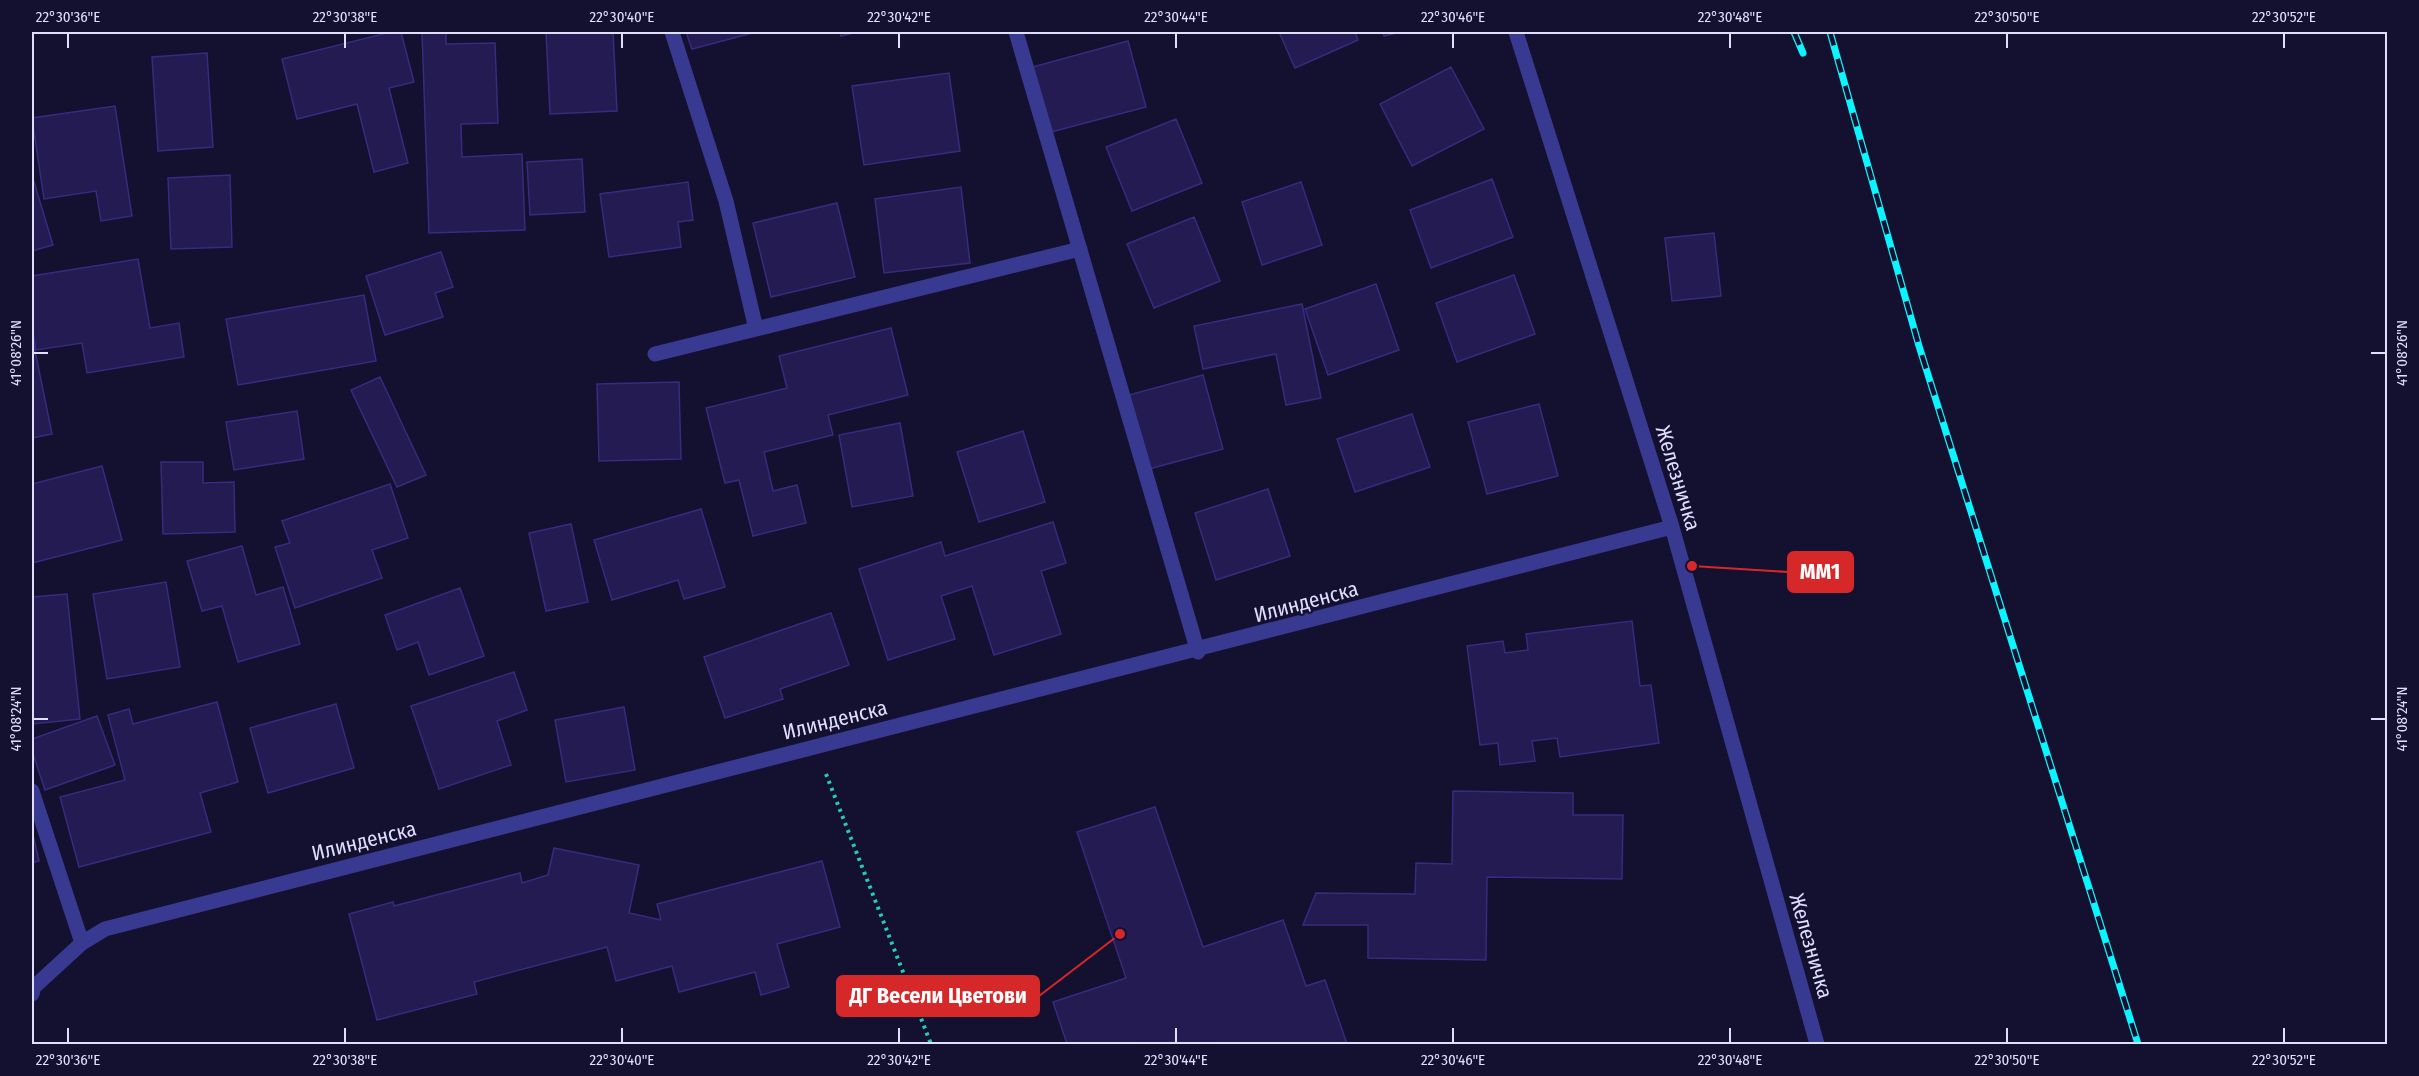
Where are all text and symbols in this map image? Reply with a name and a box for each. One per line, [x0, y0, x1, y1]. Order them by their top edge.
text: 22°30'36"E [36, 8, 100, 26]
text: 22°30'38"E [313, 8, 377, 26]
text: 22°30'40"E [590, 8, 654, 26]
text: 22°30'42"E [867, 8, 931, 26]
text: 22°30'44"E [1144, 8, 1208, 26]
text: 22°30'46"E [1421, 8, 1485, 26]
text: 22°30'48"E [1698, 8, 1762, 26]
text: 22°30'50"E [1975, 8, 2039, 26]
text: 22°30'52"E [2252, 8, 2316, 26]
text: 41°08'26"N [7, 320, 25, 386]
text: 41°08'26"N [2393, 320, 2411, 386]
street label: Железничка [1650, 423, 1706, 533]
callout: MM1 [1788, 552, 1853, 592]
text: MM1 [1800, 558, 1840, 585]
street label: Илинденска [1251, 576, 1361, 628]
text: 41°08'24"N [7, 686, 25, 752]
text: 41°08'24"N [2393, 686, 2411, 752]
street label: Илинденска [780, 694, 890, 746]
street label: Илинденска [309, 815, 419, 867]
street label: Железничка [1784, 890, 1838, 1002]
callout: ДГ Весели Цветови [837, 976, 1039, 1016]
text: ДГ Весели Цветови [848, 982, 1027, 1009]
text: 22°30'36"E [36, 1051, 100, 1069]
text: 22°30'38"E [313, 1051, 377, 1069]
text: 22°30'40"E [590, 1051, 654, 1069]
text: 22°30'42"E [867, 1051, 931, 1069]
text: 22°30'44"E [1144, 1051, 1208, 1069]
text: 22°30'46"E [1421, 1051, 1485, 1069]
text: 22°30'48"E [1698, 1051, 1762, 1069]
text: 22°30'50"E [1975, 1051, 2039, 1069]
text: 22°30'52"E [2252, 1051, 2316, 1069]

